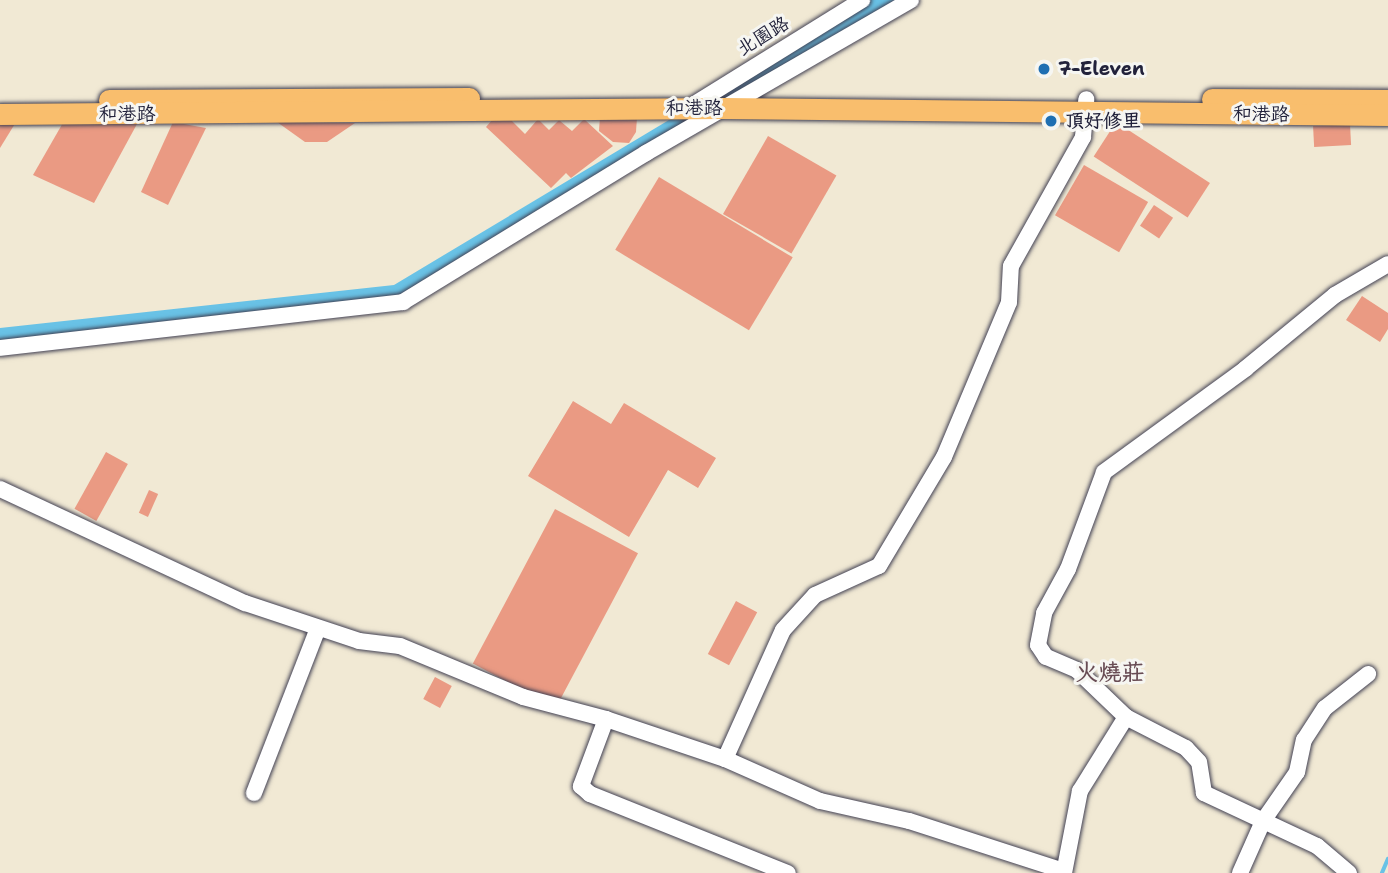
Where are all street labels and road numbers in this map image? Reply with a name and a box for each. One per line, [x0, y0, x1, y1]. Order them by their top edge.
street label: 北園路 [733, 12, 793, 60]
street label: 和港路 [666, 97, 722, 119]
street label: 和港路 [1232, 102, 1290, 126]
street label: 和港路 [99, 103, 155, 125]

